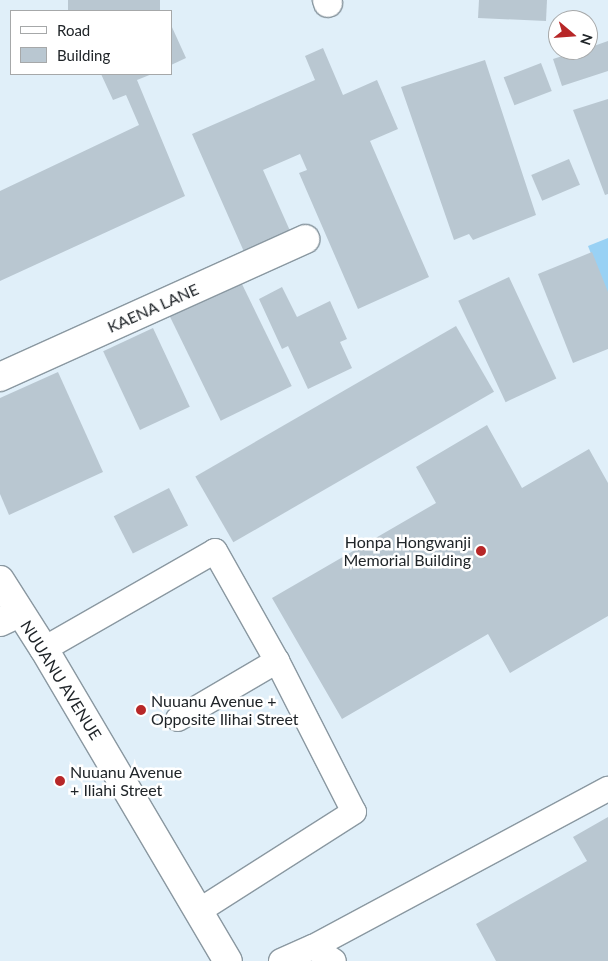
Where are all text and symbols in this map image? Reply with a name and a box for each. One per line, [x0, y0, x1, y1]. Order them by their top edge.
legend [10, 10, 172, 75]
north arrow [548, 10, 598, 60]
text: Road [57, 21, 90, 39]
text: N [577, 32, 597, 47]
text: Building [57, 46, 110, 64]
street label: KAENA LANE [104, 279, 202, 337]
place label: Honpa Hongwanji Memorial Building [343, 532, 471, 570]
marker: Honpa Hongwanji Memorial Building [475, 545, 487, 557]
street label: NUUANU AVENUE [16, 617, 106, 743]
place label: Nuuanu Avenue + Opposite Ilihai Street [151, 691, 299, 729]
marker: Nuuanu Avenue + Opposite Ilihai Street [135, 704, 147, 716]
place label: Nuuanu Avenue + Iliahi Street [70, 762, 183, 800]
marker: Nuuanu Avenue + Iliahi Street [54, 775, 66, 787]

